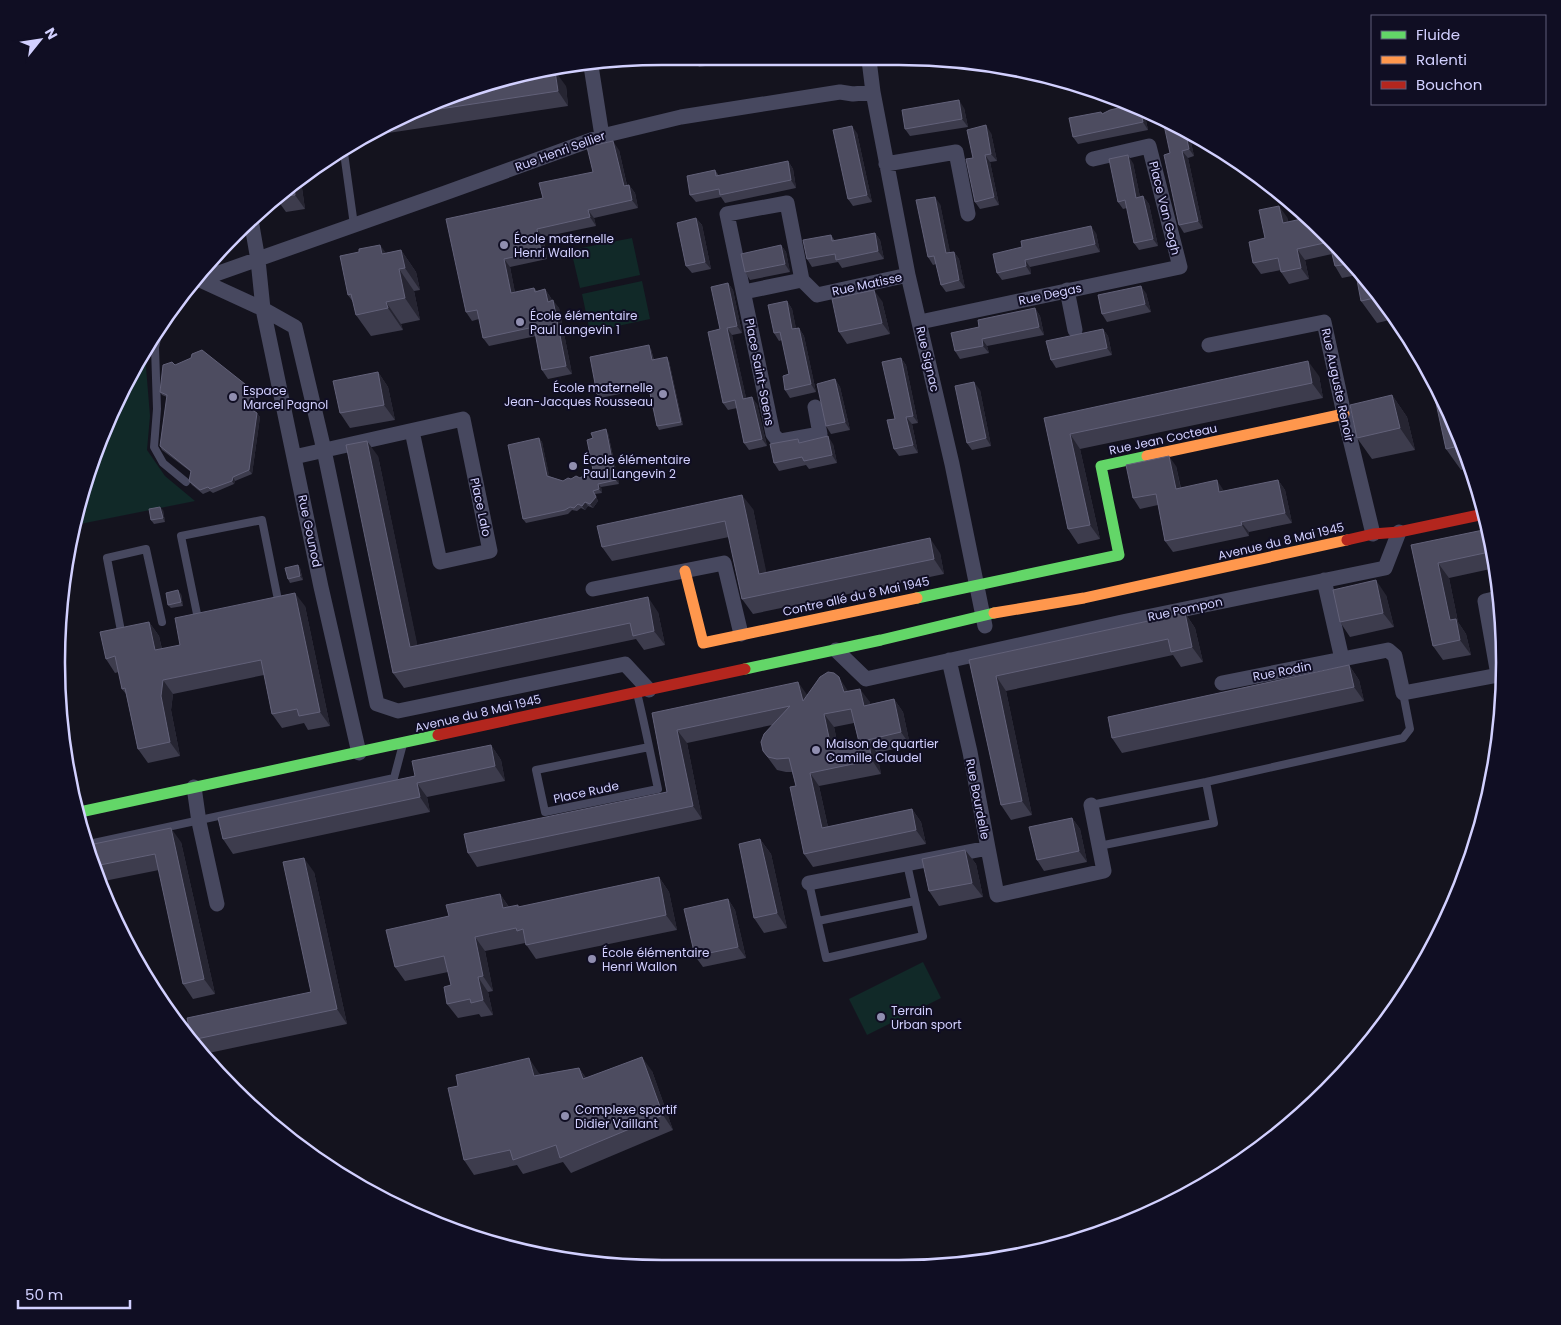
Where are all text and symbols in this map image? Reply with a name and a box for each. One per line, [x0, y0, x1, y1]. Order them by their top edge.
north arrow [15, 15, 65, 65]
legend [1371, 15, 1546, 105]
text: N [40, 24, 63, 43]
text: Fluide [1416, 24, 1460, 45]
text: Ralenti [1416, 49, 1467, 70]
text: Bouchon [1416, 74, 1482, 95]
street label: Rue Henri Sellier [512, 127, 608, 175]
street label: Place Van Gogh [1145, 159, 1185, 257]
place label: École maternelle Henri Wallon [514, 230, 614, 261]
marker: École maternelle Henri Wallon [498, 239, 510, 251]
street label: Rue Matisse [830, 268, 904, 300]
street label: Rue Degas [1017, 279, 1083, 309]
place label: École élémentaire Paul Langevin 1 [530, 307, 637, 338]
marker: École élémentaire Paul Langevin 1 [514, 316, 526, 328]
street label: Place Saint-Saens [741, 317, 779, 427]
street label: Rue Signac [912, 325, 944, 393]
street label: Rue Auguste Renoir [1318, 327, 1358, 444]
place label: École maternelle Jean-Jacques Rousseau [504, 379, 653, 410]
place label: Espace Marcel Pagnol [243, 382, 328, 413]
marker: École maternelle Jean-Jacques Rousseau [657, 388, 669, 400]
marker: Espace Marcel Pagnol [227, 391, 239, 403]
street label: Rue Jean Cocteau [1107, 419, 1219, 459]
place label: École élémentaire Paul Langevin 2 [583, 451, 690, 482]
marker: École élémentaire Paul Langevin 2 [567, 460, 579, 472]
street label: Place Lalo [466, 476, 496, 538]
street label: Rue Gounod [294, 493, 326, 569]
street label: Avenue du 8 Mai 1945 [1216, 518, 1346, 564]
street label: Contre allé du 8 Mai 1945 [781, 572, 931, 620]
street label: Rue Pompon [1146, 593, 1224, 625]
street label: Rue Rodin [1251, 657, 1313, 685]
street label: Avenue du 8 Mai 1945 [413, 690, 543, 736]
place label: Maison de quartier Camille Claudel [826, 735, 939, 766]
marker: Maison de quartier Camille Claudel [810, 744, 822, 756]
street label: Rue Bourdelle [962, 757, 994, 841]
street label: Place Rude [552, 777, 620, 807]
place label: École élémentaire Henri Wallon [602, 944, 709, 975]
marker: École élémentaire Henri Wallon [586, 953, 598, 965]
place label: Terrain Urban sport [891, 1002, 962, 1033]
marker: Terrain Urban sport [875, 1011, 887, 1023]
place label: Complexe sportif Didier Vaillant [575, 1101, 677, 1132]
marker: Complexe sportif Didier Vaillant [559, 1110, 571, 1122]
scale bar [18, 1278, 130, 1310]
text: 50 m [25, 1284, 63, 1305]

